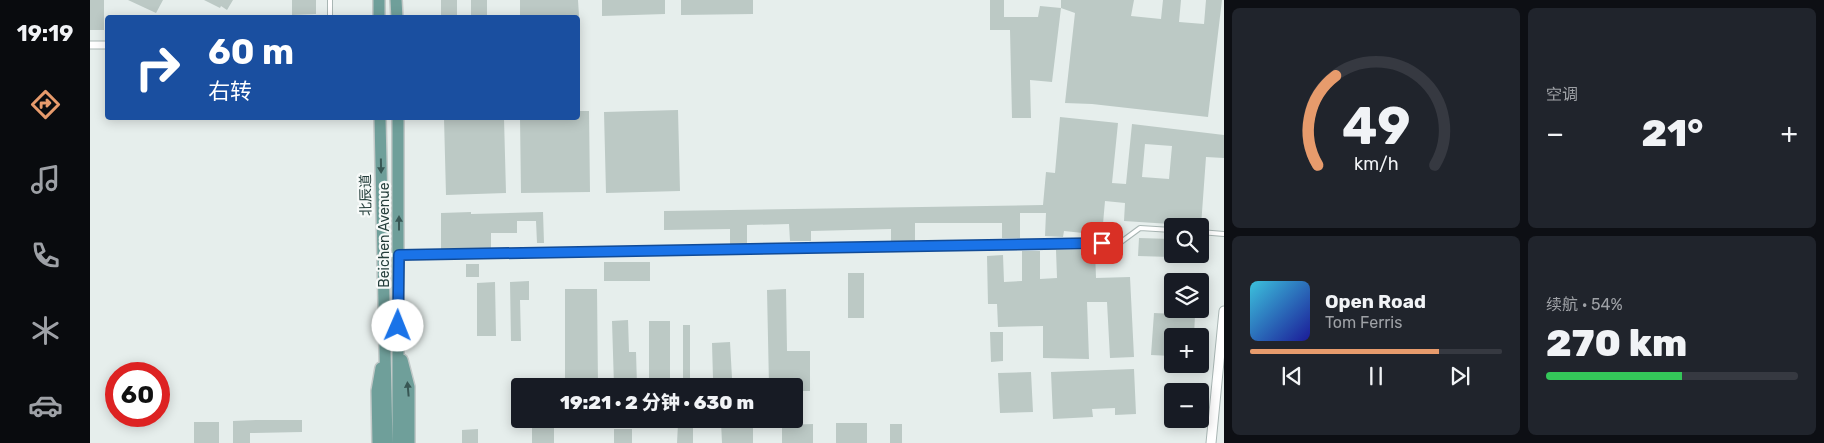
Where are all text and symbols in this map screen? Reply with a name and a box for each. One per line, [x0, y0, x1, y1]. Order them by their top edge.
text: 19:19 [17, 20, 73, 47]
text: 60 m [208, 31, 294, 73]
icon: right [125, 35, 190, 100]
text: 右转 [208, 78, 252, 105]
text: 空调 [1546, 85, 1578, 104]
icon: directions [28, 87, 63, 122]
text: 49 [1342, 95, 1410, 157]
text: 21° [1642, 110, 1703, 156]
text: − [1546, 117, 1564, 150]
text: + [1781, 117, 1798, 150]
text: km/h [1354, 153, 1398, 174]
one-way arrow [377, 158, 385, 174]
icon: music [28, 162, 63, 197]
street label: 北辰道 [357, 174, 375, 216]
street label: Beichen Avenue [376, 182, 393, 288]
one-way arrow [395, 215, 403, 231]
map controls [1164, 218, 1209, 428]
button: search [1164, 218, 1209, 263]
pin [1081, 222, 1123, 264]
icon: arrive [1088, 229, 1116, 257]
icon: phone [28, 238, 63, 273]
button: layers [1164, 273, 1209, 318]
text: Open Road [1325, 290, 1426, 313]
text: 续航 · 54% [1546, 295, 1623, 314]
position arrow [371, 299, 423, 351]
icon: climate [28, 313, 63, 348]
text: Tom Ferris [1325, 313, 1402, 332]
text: 270 km [1546, 320, 1687, 366]
button: + [1164, 328, 1209, 373]
speed limit sign: 60 [105, 362, 170, 427]
icon: previous [1278, 362, 1306, 390]
icon: pause [1362, 362, 1390, 390]
icon: next [1446, 362, 1474, 390]
one-way arrow [404, 381, 412, 397]
button: − [1164, 383, 1209, 428]
icon: car [28, 388, 63, 423]
text: 19:21 · 2 分钟 · 630 m [560, 391, 754, 414]

